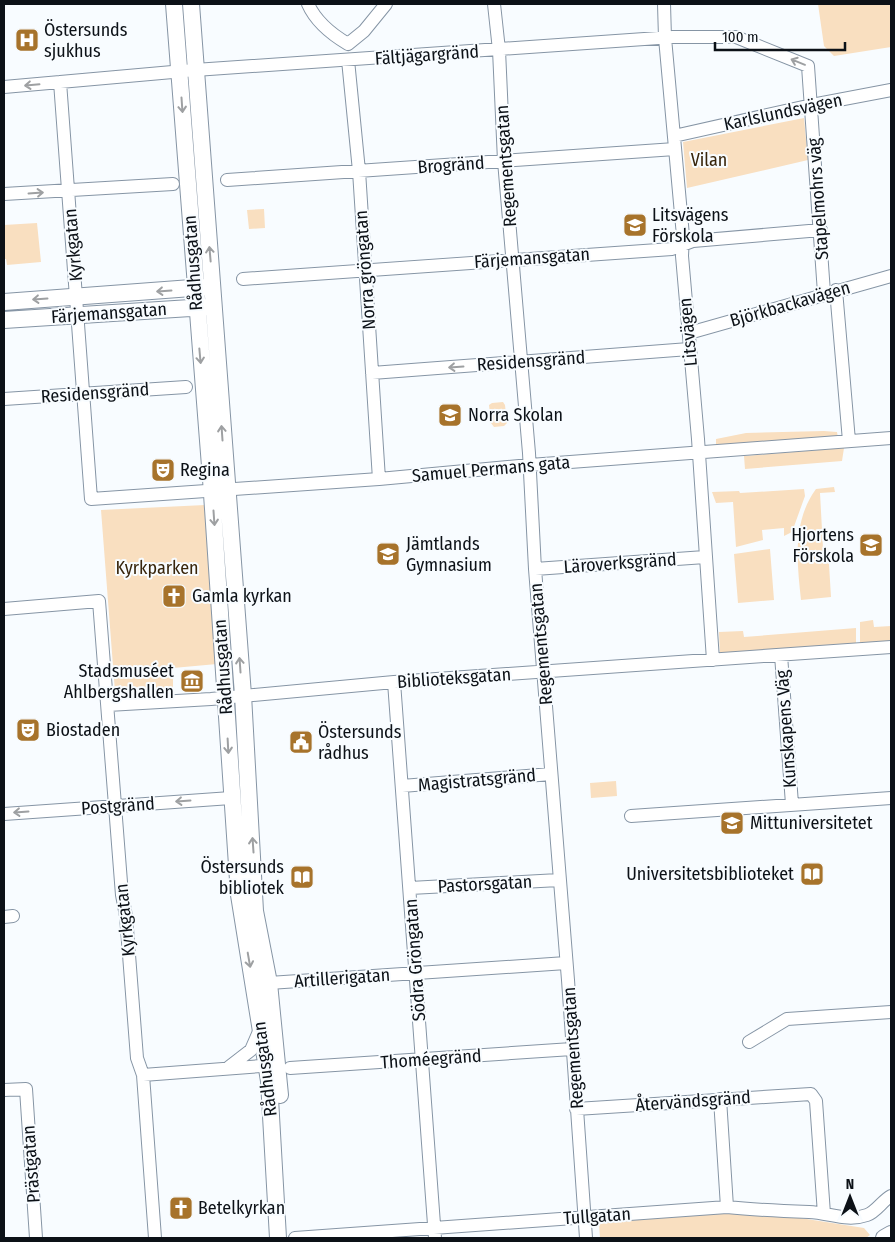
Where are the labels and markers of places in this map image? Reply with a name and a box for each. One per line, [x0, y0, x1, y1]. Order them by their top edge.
place label: Östersunds sjukhus [44, 19, 128, 62]
hospital icon: Östersunds sjukhus [14, 27, 40, 53]
place label: Litsvägens Förskola [652, 204, 729, 247]
school or university icon: Litsvägens Förskola [622, 212, 648, 238]
school or university icon: Norra Skolan [437, 402, 463, 428]
place label: Norra Skolan [468, 404, 563, 426]
theatre icon: Regina [150, 457, 176, 483]
place label: Regina [180, 459, 230, 481]
place label: Hjortens Förskola [791, 524, 854, 567]
school or university icon: Hjortens Förskola [858, 532, 884, 558]
place label: Jämtlands Gymnasium [406, 533, 492, 576]
school or university icon: Jämtlands Gymnasium [375, 541, 401, 567]
church icon: Gamla kyrkan [161, 583, 187, 609]
place label: Gamla kyrkan [192, 585, 292, 607]
place label: Stadsmuséet Ahlbergshallen [64, 660, 174, 703]
museum icon: Stadsmuséet Ahlbergshallen [179, 668, 205, 694]
theatre icon: Biostaden [15, 717, 41, 743]
place label: Biostaden [46, 719, 120, 741]
place label: Östersunds rådhus [318, 721, 402, 764]
public building icon: Östersunds rådhus [288, 729, 314, 755]
school or university icon: Mittuniversitetet [719, 810, 745, 836]
place label: Mittuniversitetet [750, 812, 873, 834]
place label: Östersunds bibliotek [201, 856, 285, 899]
library icon: Universitetsbiblioteket [799, 861, 825, 887]
place label: Universitetsbiblioteket [626, 863, 794, 885]
library icon: Östersunds bibliotek [289, 864, 315, 890]
church icon: Betelkyrkan [168, 1195, 194, 1221]
place label: Betelkyrkan [198, 1197, 285, 1219]

